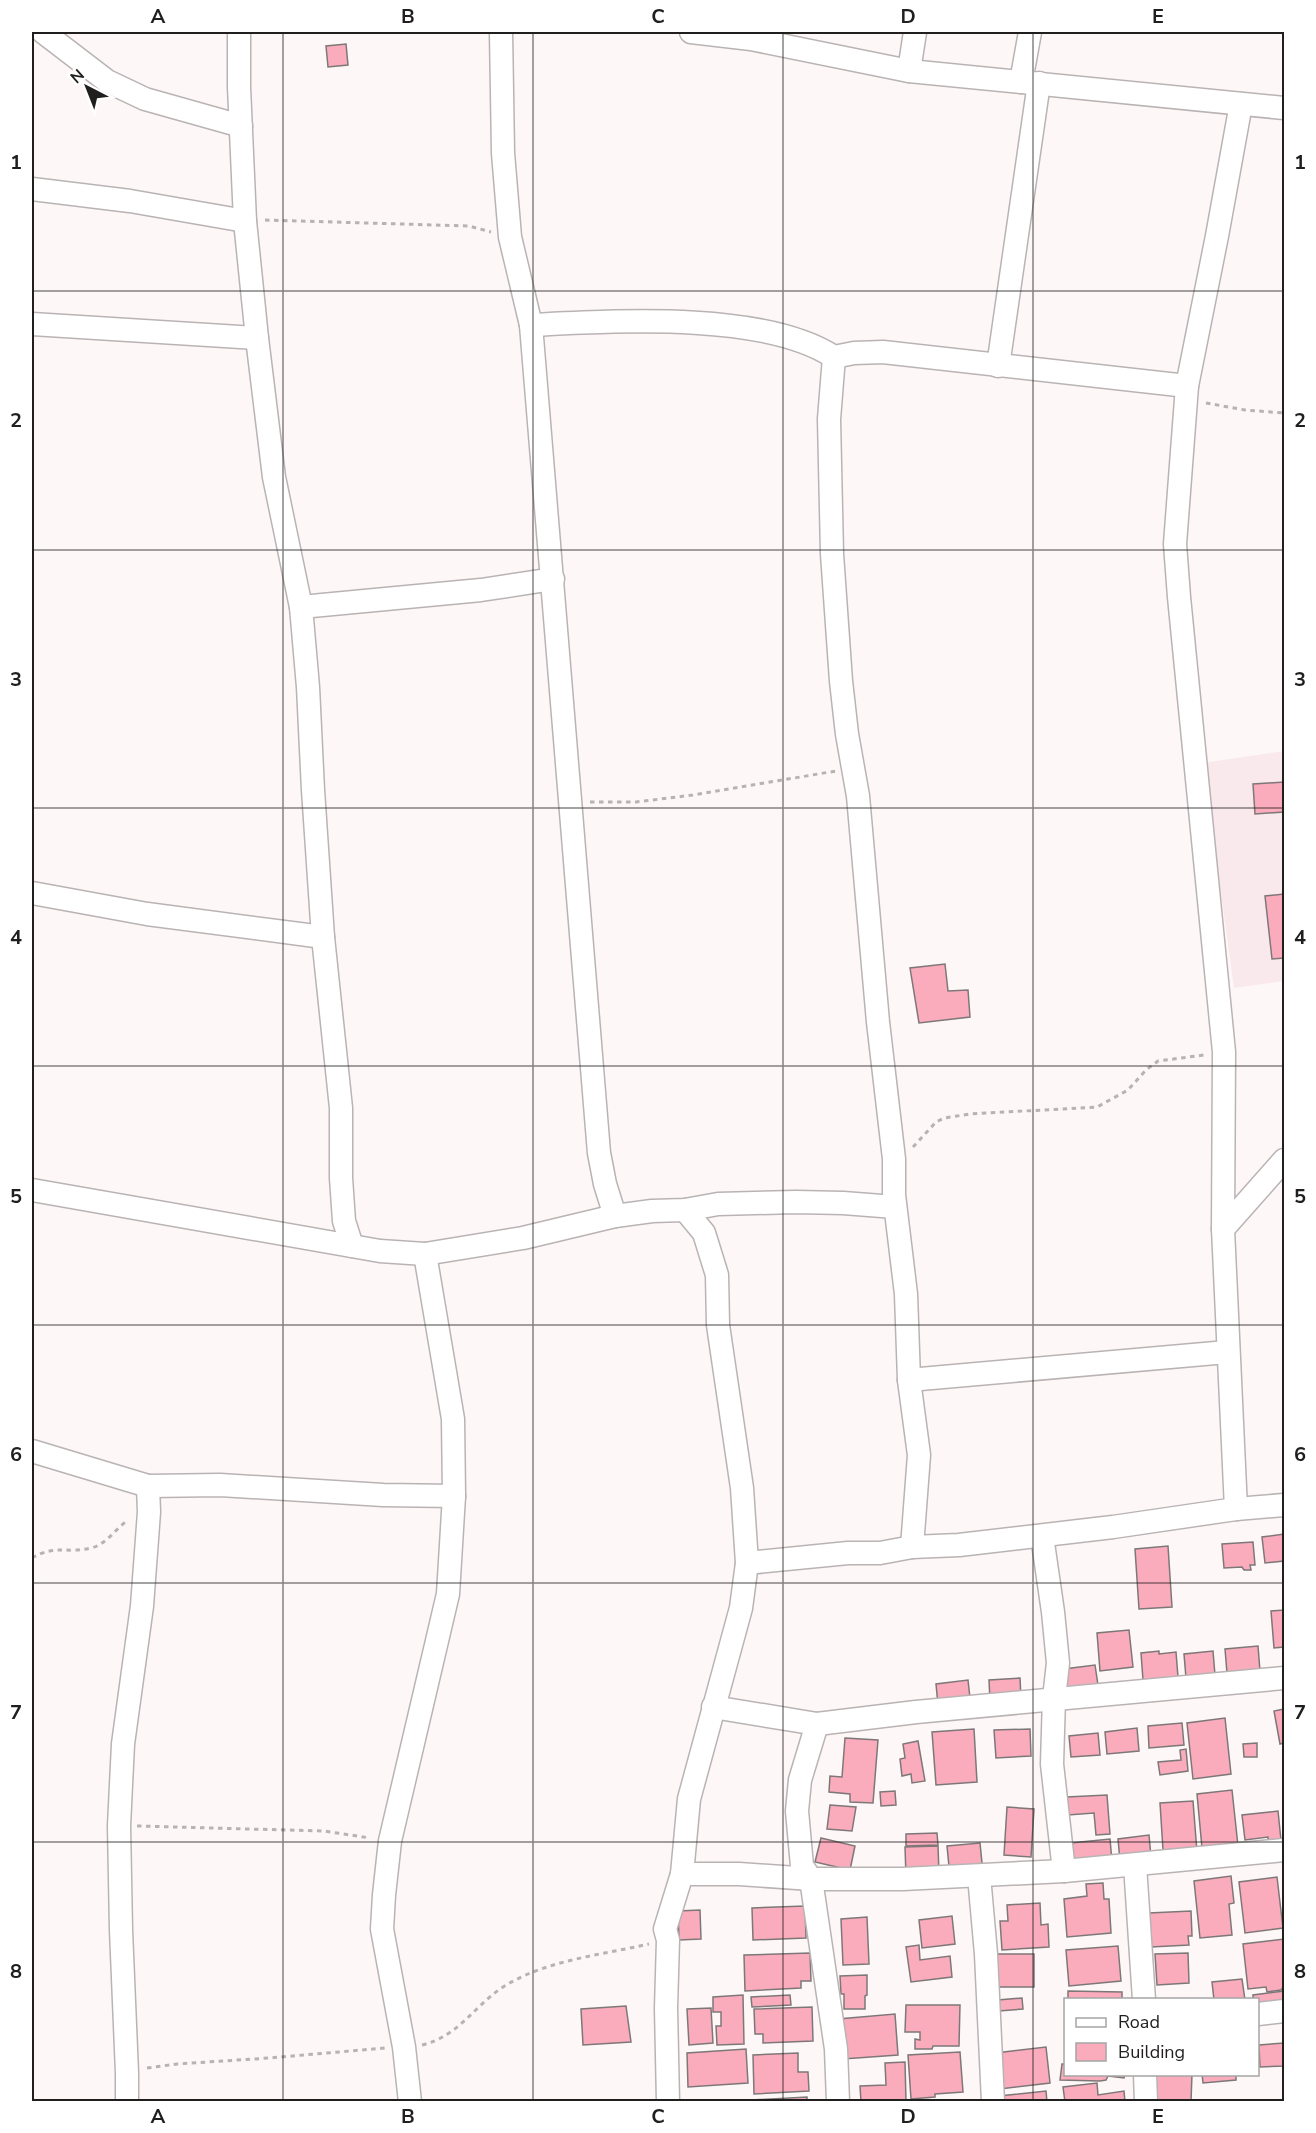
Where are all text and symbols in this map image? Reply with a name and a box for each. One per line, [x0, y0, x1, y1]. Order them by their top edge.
text: A [151, 3, 166, 30]
text: B [401, 3, 415, 30]
text: C [651, 3, 665, 30]
text: D [900, 3, 916, 30]
text: E [1152, 3, 1164, 30]
north arrow [57, 57, 117, 117]
text: N [66, 64, 89, 89]
text: 1 [10, 149, 22, 176]
text: 1 [1294, 149, 1306, 176]
text: 2 [10, 407, 22, 434]
text: 2 [1294, 407, 1306, 434]
text: 3 [10, 666, 22, 693]
text: 3 [1294, 666, 1306, 693]
text: 4 [10, 924, 22, 951]
text: 4 [1294, 924, 1306, 951]
text: 5 [10, 1183, 22, 1210]
text: 5 [1294, 1183, 1306, 1210]
text: 6 [10, 1441, 22, 1468]
text: 6 [1294, 1441, 1306, 1468]
text: 7 [10, 1699, 22, 1726]
text: 7 [1294, 1699, 1306, 1726]
text: 8 [10, 1958, 22, 1985]
text: 8 [1294, 1958, 1306, 1985]
legend [1064, 1998, 1259, 2076]
text: Road [1118, 2010, 1160, 2034]
text: Building [1118, 2040, 1185, 2064]
text: A [151, 2103, 166, 2130]
text: B [401, 2103, 415, 2130]
text: C [651, 2103, 665, 2130]
text: D [900, 2103, 916, 2130]
text: E [1152, 2103, 1164, 2130]

